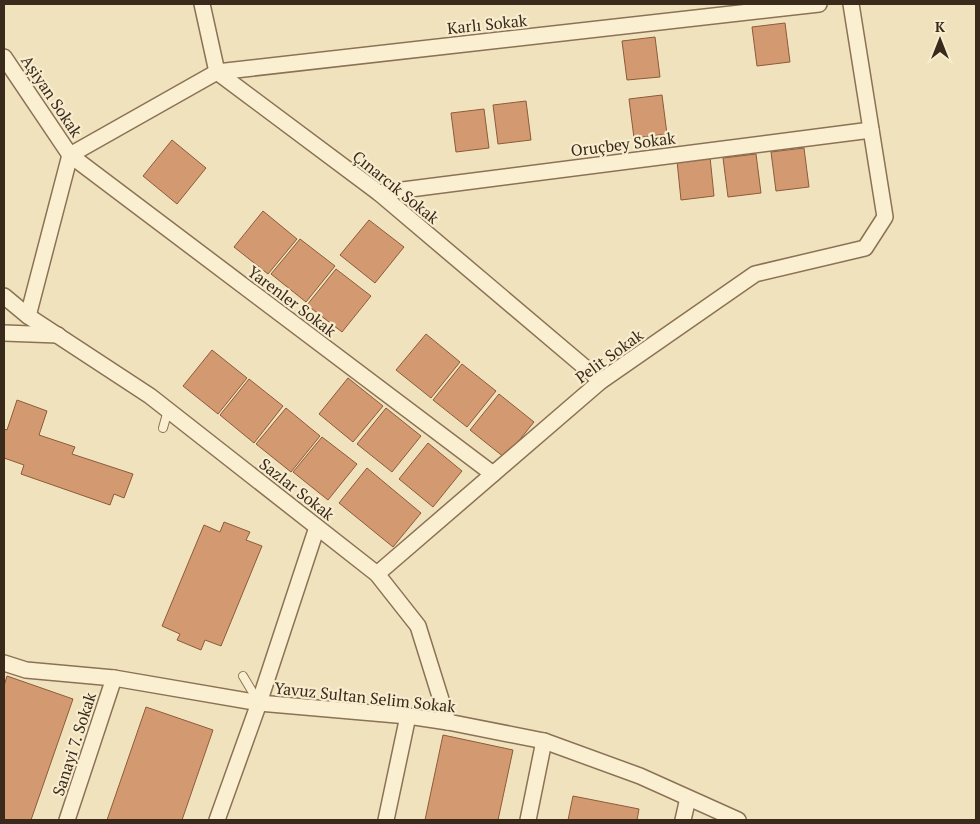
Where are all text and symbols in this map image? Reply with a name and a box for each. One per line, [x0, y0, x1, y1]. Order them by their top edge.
street label: Karlı Sokak [446, 9, 529, 39]
north arrow [915, 15, 965, 65]
text: K [935, 17, 945, 36]
street label: Aşiyan Sokak [16, 51, 88, 142]
street label: Oruçbey Sokak [570, 127, 677, 161]
street label: Çınarcık Sokak [348, 145, 444, 229]
street label: Yarenler Sokak [243, 260, 341, 342]
street label: Pelit Sokak [571, 324, 648, 388]
street label: Sazlar Sokak [255, 453, 340, 526]
street label: Yavuz Sultan Selim Sokak [273, 677, 457, 718]
street label: Sanayi 7. Sokak [47, 689, 101, 799]

